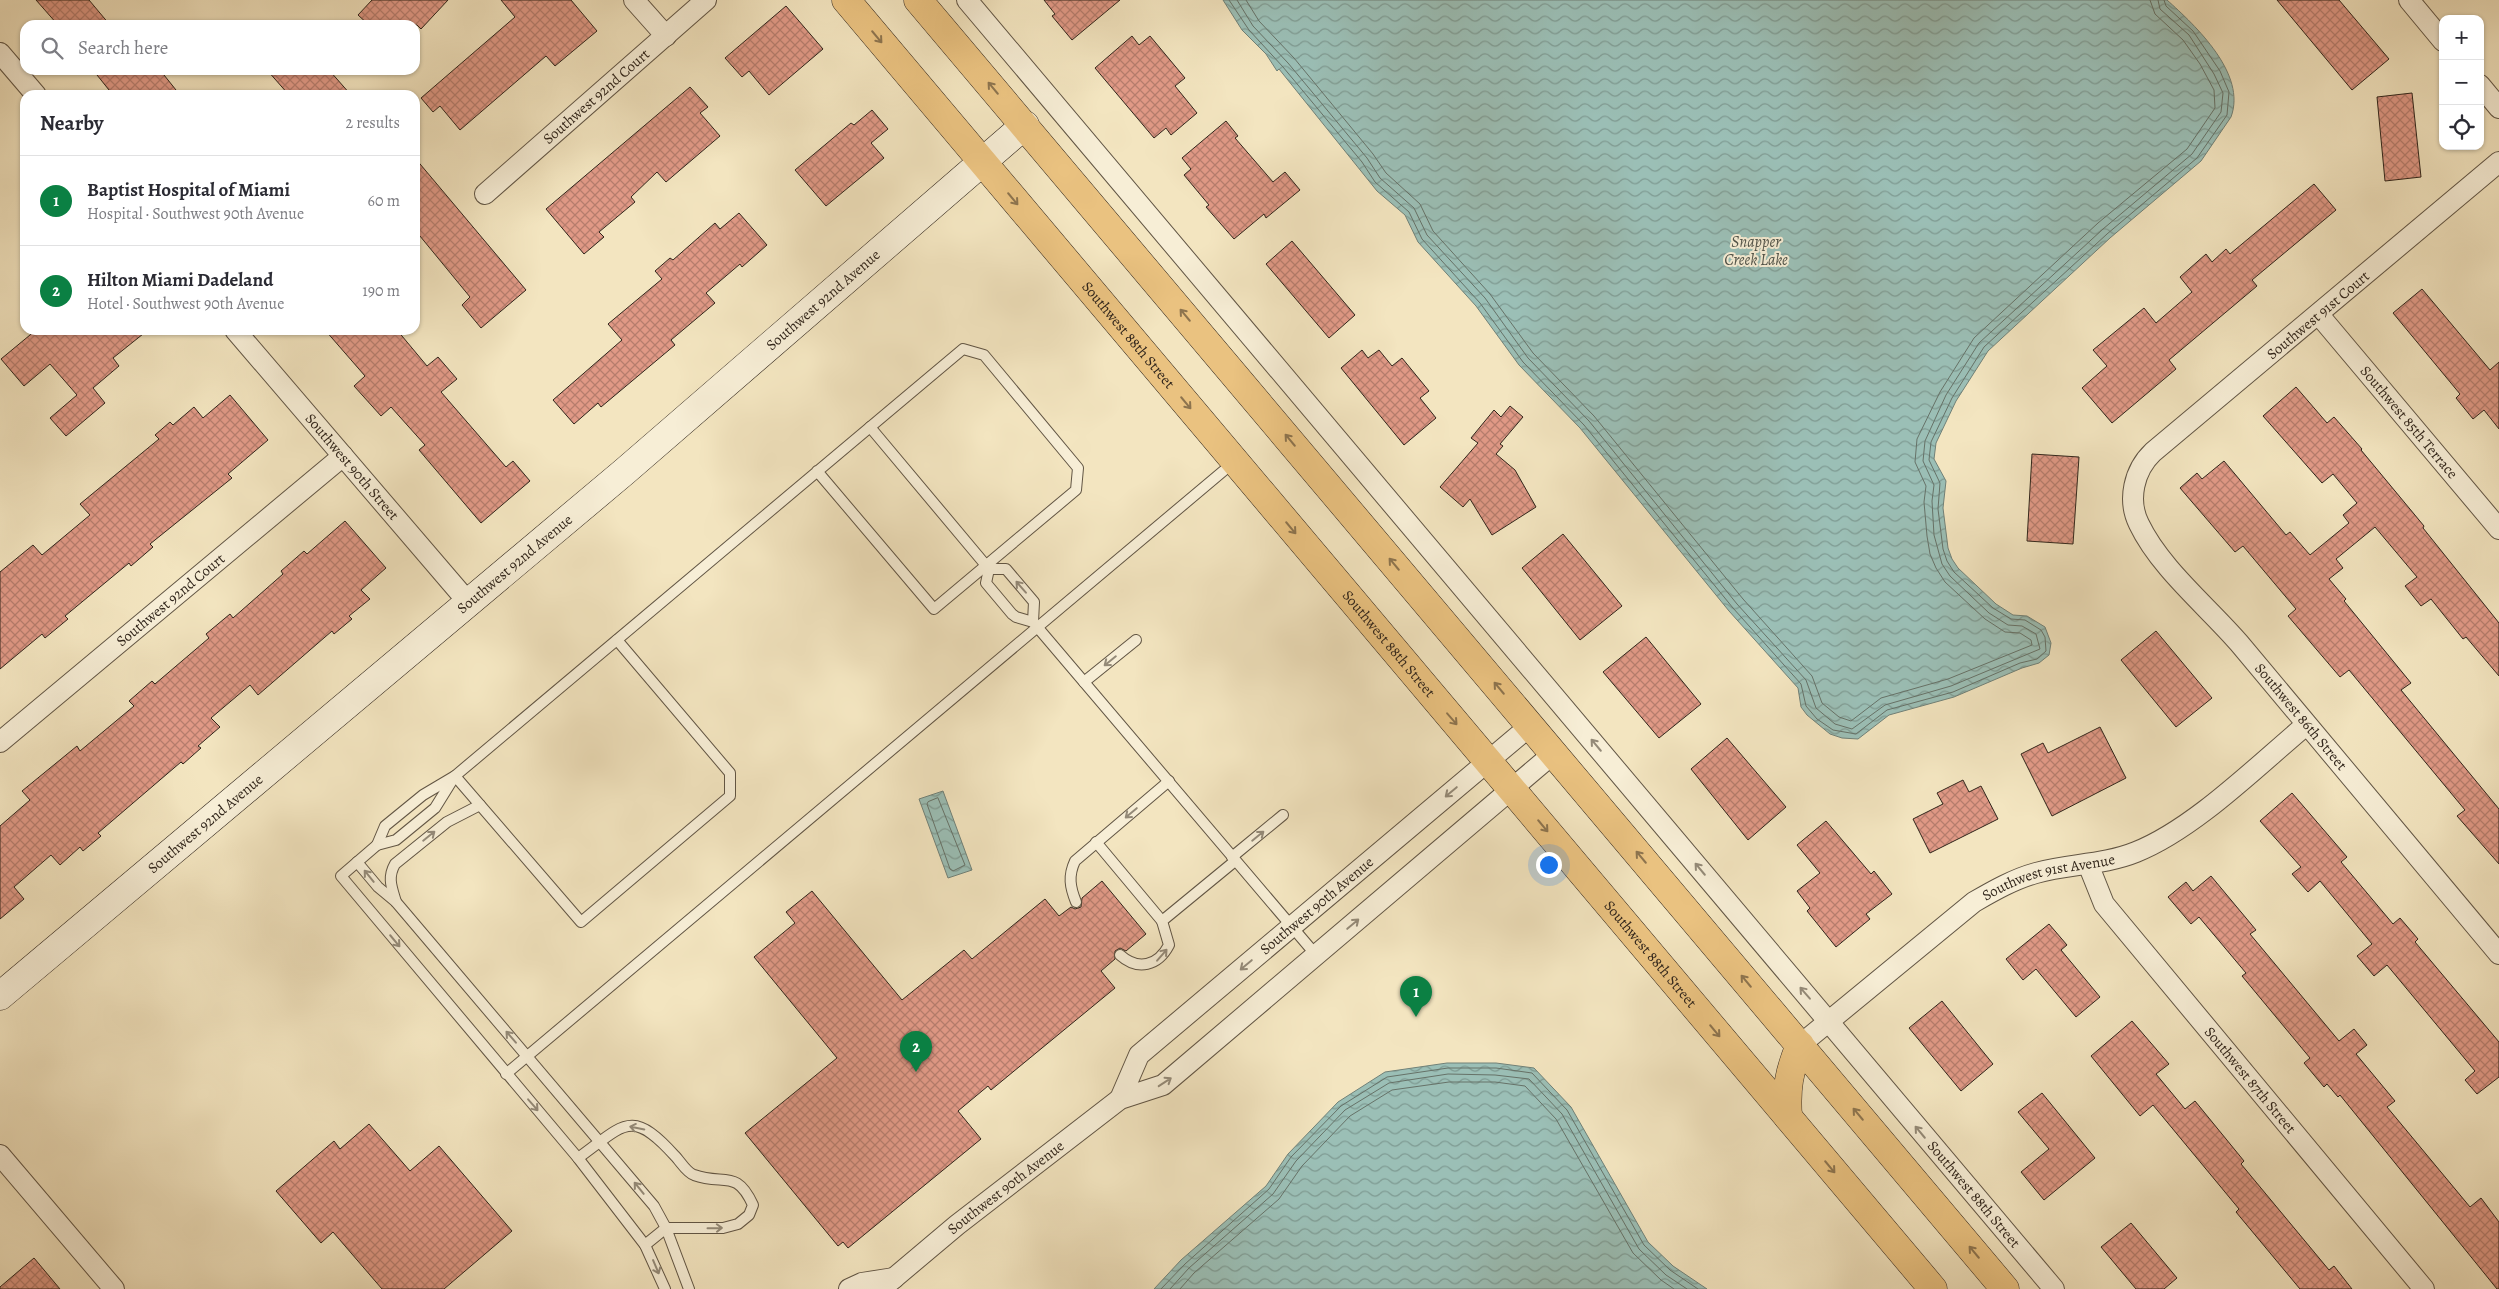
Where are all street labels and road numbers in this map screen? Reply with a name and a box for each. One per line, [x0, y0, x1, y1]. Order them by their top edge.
street label: Southwest 92nd Court [539, 44, 654, 149]
street label: Southwest 92nd Avenue [762, 245, 885, 355]
street label: Southwest 91st Court [2262, 266, 2374, 364]
street label: Southwest 88th Street [1077, 277, 1179, 393]
street label: Southwest 85th Terrace [2356, 361, 2463, 483]
street label: Southwest 90th Street [301, 409, 404, 524]
street label: Southwest 92nd Avenue [453, 509, 577, 618]
street label: Southwest 92nd Court [112, 549, 229, 651]
street label: Southwest 88th Street [1338, 586, 1440, 702]
street label: Southwest 86th Street [2250, 659, 2352, 774]
street label: Southwest 92nd Avenue [143, 769, 267, 878]
street label: Southwest 91st Avenue [1978, 849, 2117, 905]
street label: Southwest 90th Avenue [1256, 852, 1378, 959]
street label: Southwest 88th Street [1600, 896, 1702, 1012]
street label: Southwest 87th Street [2200, 1022, 2301, 1138]
street label: Southwest 90th Avenue [943, 1136, 1068, 1239]
street label: Southwest 88th Street [1923, 1136, 2025, 1252]

